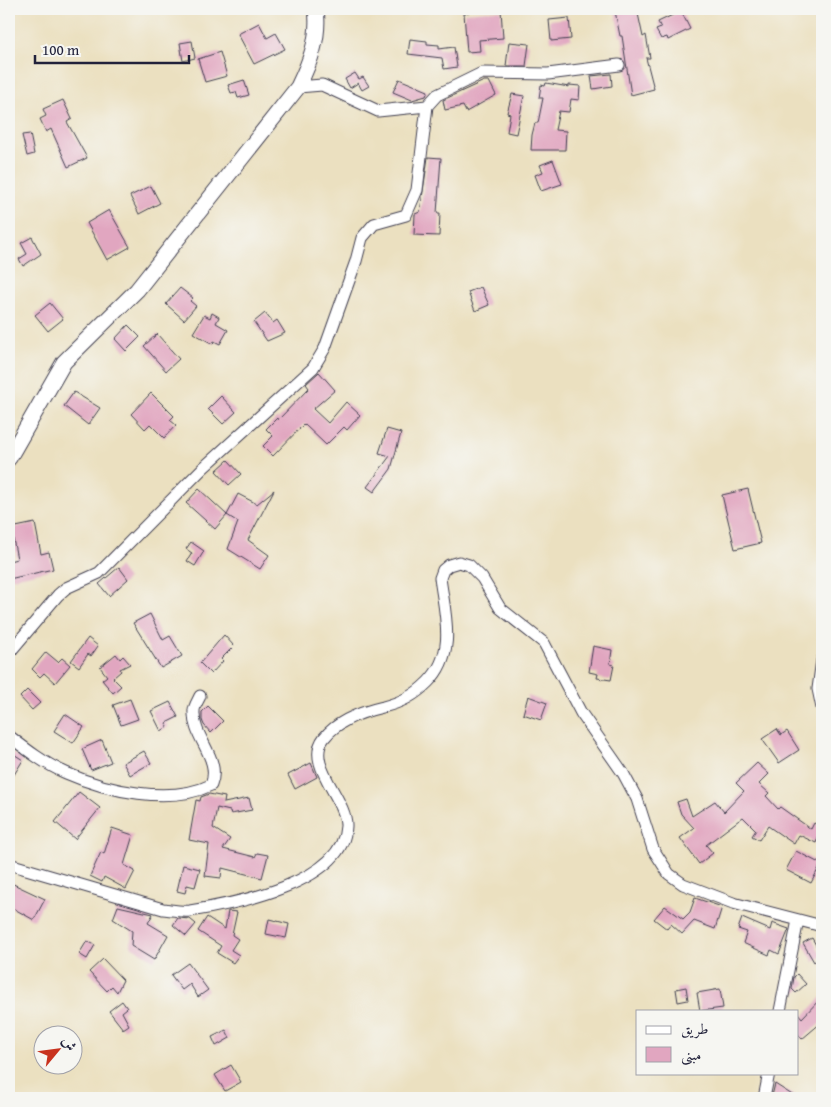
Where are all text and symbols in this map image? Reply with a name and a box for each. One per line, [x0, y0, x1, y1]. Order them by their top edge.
scale bar [35, 32, 189, 64]
text: 100 m [42, 39, 80, 60]
legend [636, 1010, 798, 1074]
text: طريق [681, 1018, 708, 1039]
north arrow [32, 1024, 82, 1074]
text: ش [57, 1033, 82, 1055]
text: مبنى [681, 1044, 701, 1066]

